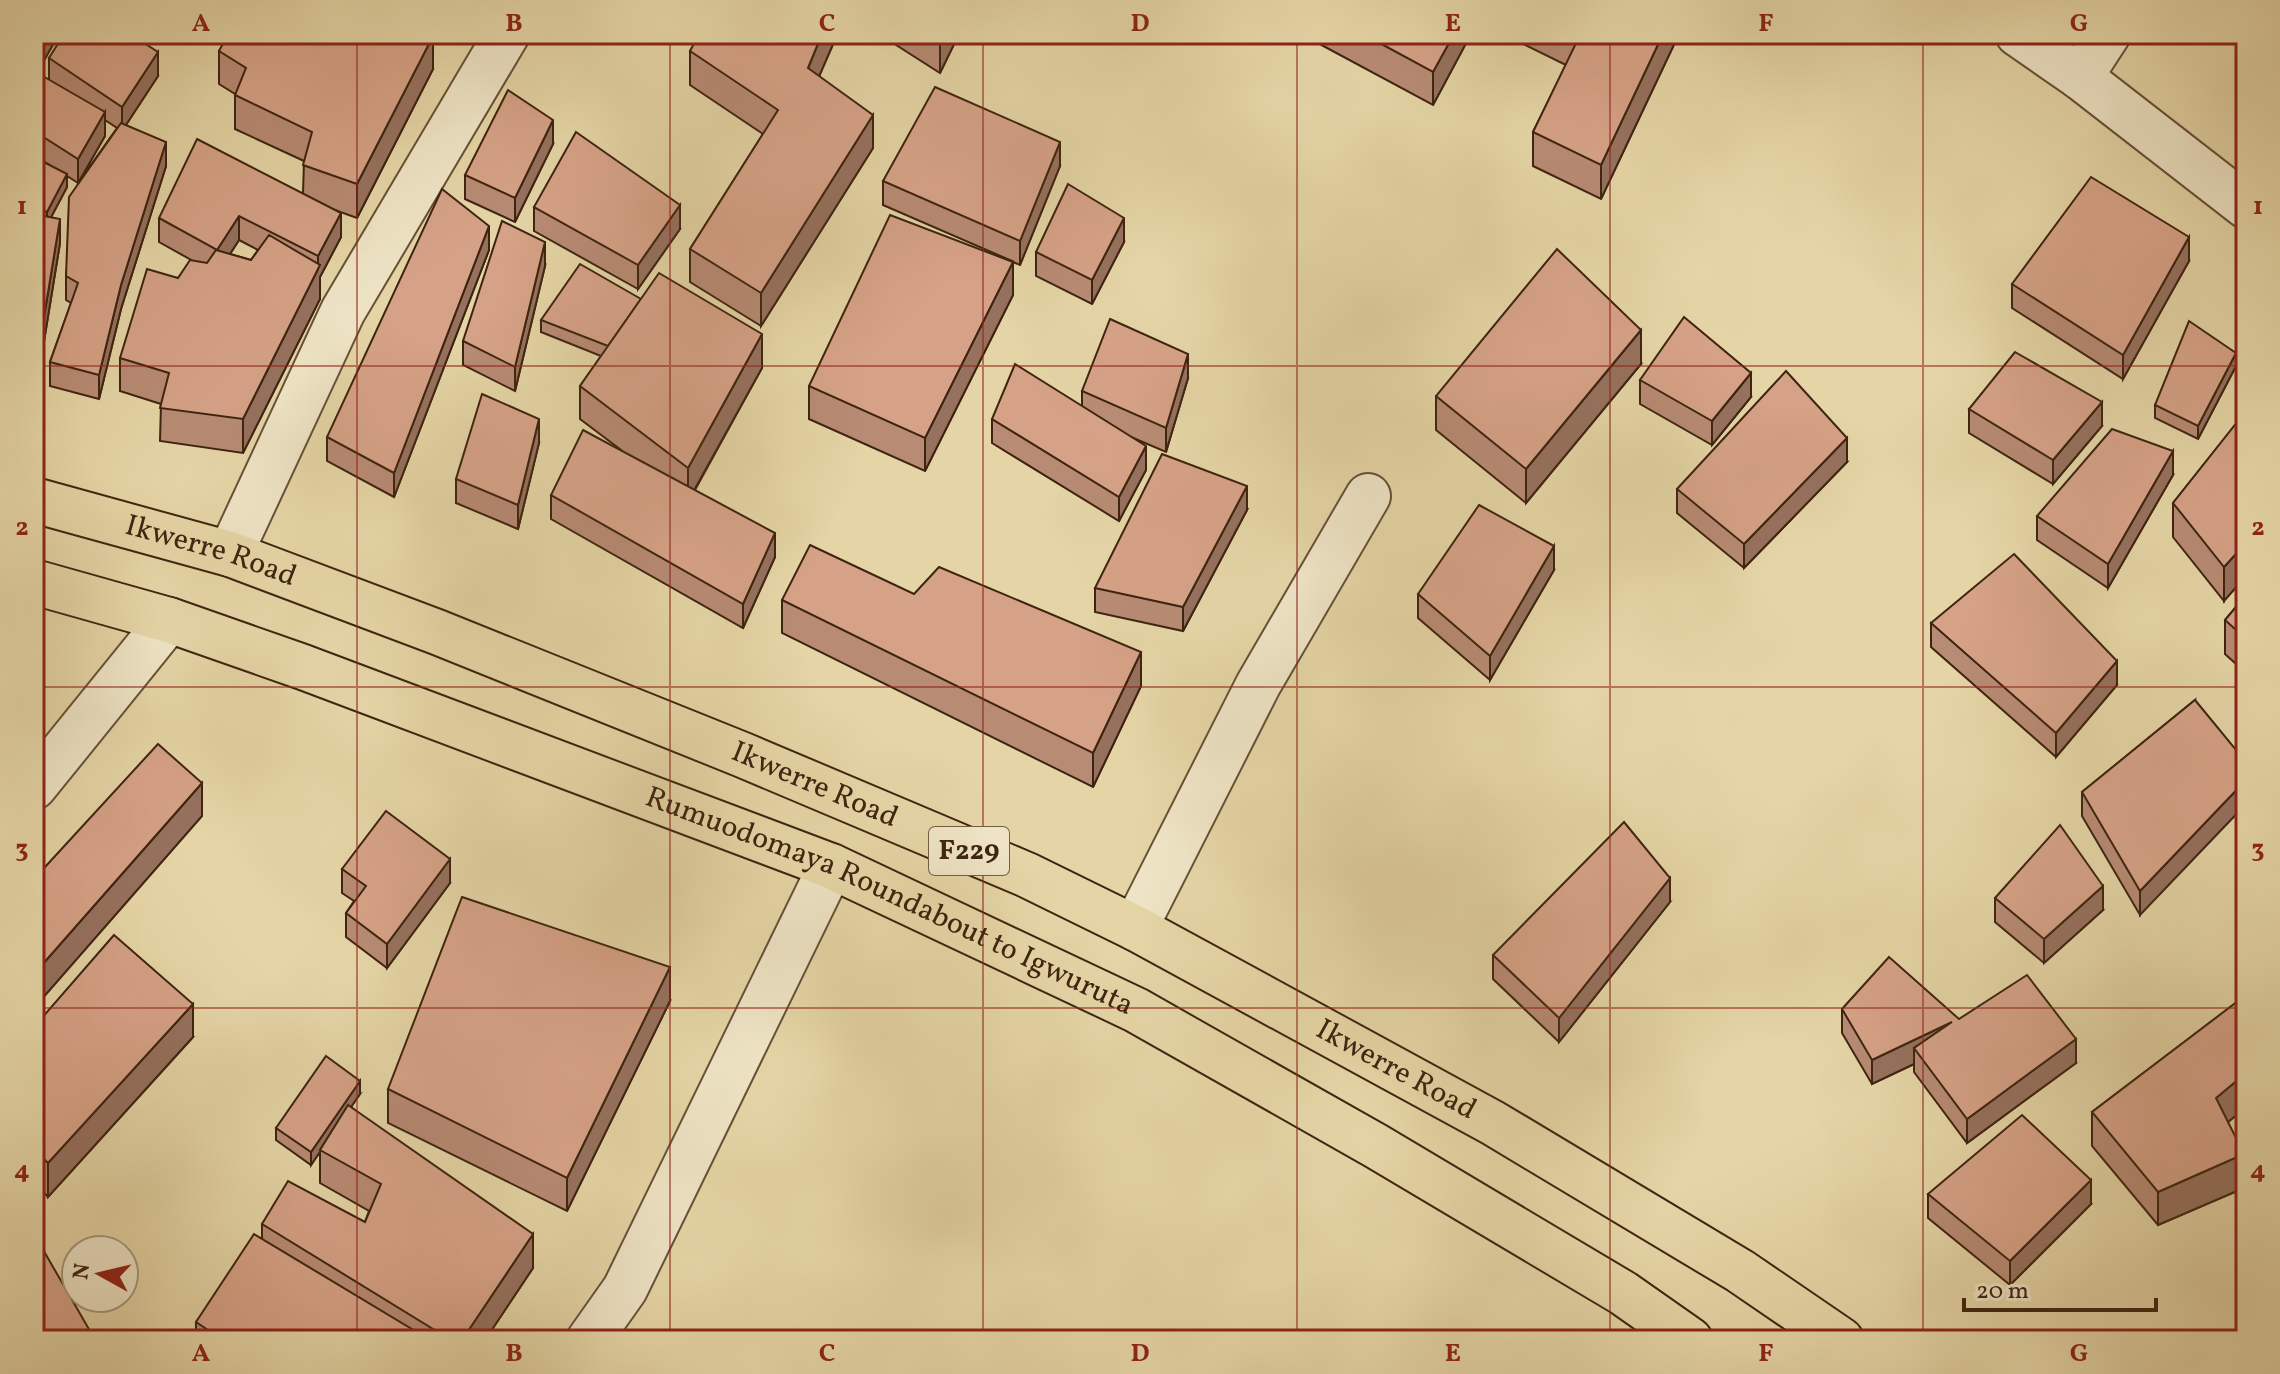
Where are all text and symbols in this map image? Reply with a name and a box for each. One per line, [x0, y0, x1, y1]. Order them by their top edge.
text: A [192, 6, 211, 42]
text: B [505, 6, 523, 42]
text: C [819, 6, 835, 42]
text: D [1130, 6, 1150, 42]
text: E [1445, 6, 1461, 42]
text: F [1758, 6, 1774, 42]
text: G [2070, 6, 2088, 42]
text: 1 [17, 189, 27, 225]
text: 1 [2253, 189, 2263, 225]
street label: Ikwerre Road [120, 505, 302, 598]
text: 2 [15, 510, 29, 546]
text: 2 [2251, 510, 2265, 546]
street label: Ikwerre Road [725, 731, 904, 839]
street label: Rumuodomaya Roundabout to Igwuruta [639, 777, 1140, 1027]
road number: F229 [929, 827, 1009, 875]
text: 3 [15, 832, 29, 868]
text: 3 [2251, 832, 2265, 868]
street label: Ikwerre Road [1308, 1009, 1484, 1131]
text: 4 [14, 1153, 30, 1189]
text: 4 [2250, 1153, 2266, 1189]
north arrow [60, 1234, 140, 1314]
text: N [66, 1261, 99, 1282]
scale bar [1964, 1262, 2156, 1312]
text: 20 m [1976, 1275, 2029, 1309]
text: A [192, 1336, 211, 1372]
text: B [505, 1336, 523, 1372]
text: C [819, 1336, 835, 1372]
text: D [1130, 1336, 1150, 1372]
text: E [1445, 1336, 1461, 1372]
text: F [1758, 1336, 1774, 1372]
text: G [2070, 1336, 2088, 1372]

